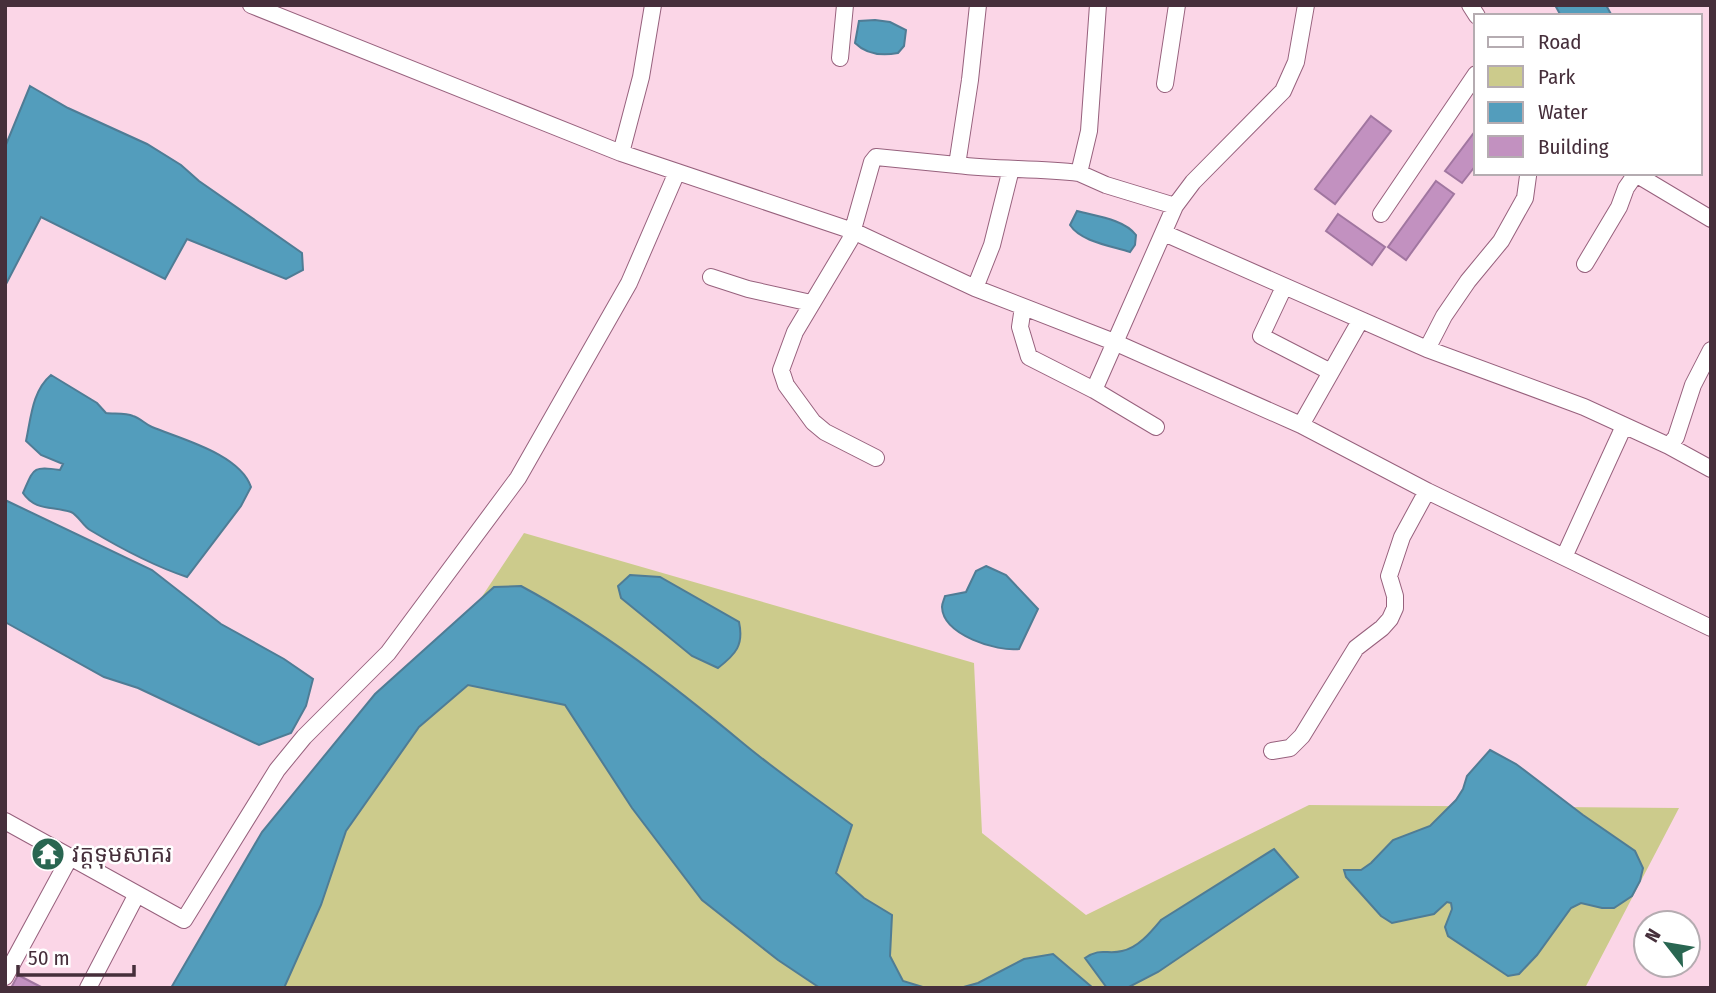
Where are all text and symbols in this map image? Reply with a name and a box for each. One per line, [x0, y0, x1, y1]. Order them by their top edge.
legend [1474, 14, 1702, 175]
text: Road [1538, 29, 1582, 55]
text: Park [1538, 64, 1576, 90]
text: Water [1538, 99, 1588, 125]
text: Building [1538, 134, 1609, 160]
temple icon: វត្តទុមសាគរ [29, 835, 67, 873]
place label: វត្តទុមសាគរ [72, 840, 172, 869]
north arrow [1632, 909, 1702, 979]
text: N [1640, 925, 1666, 946]
scale bar [18, 934, 133, 978]
text: 50 m [28, 945, 70, 971]

